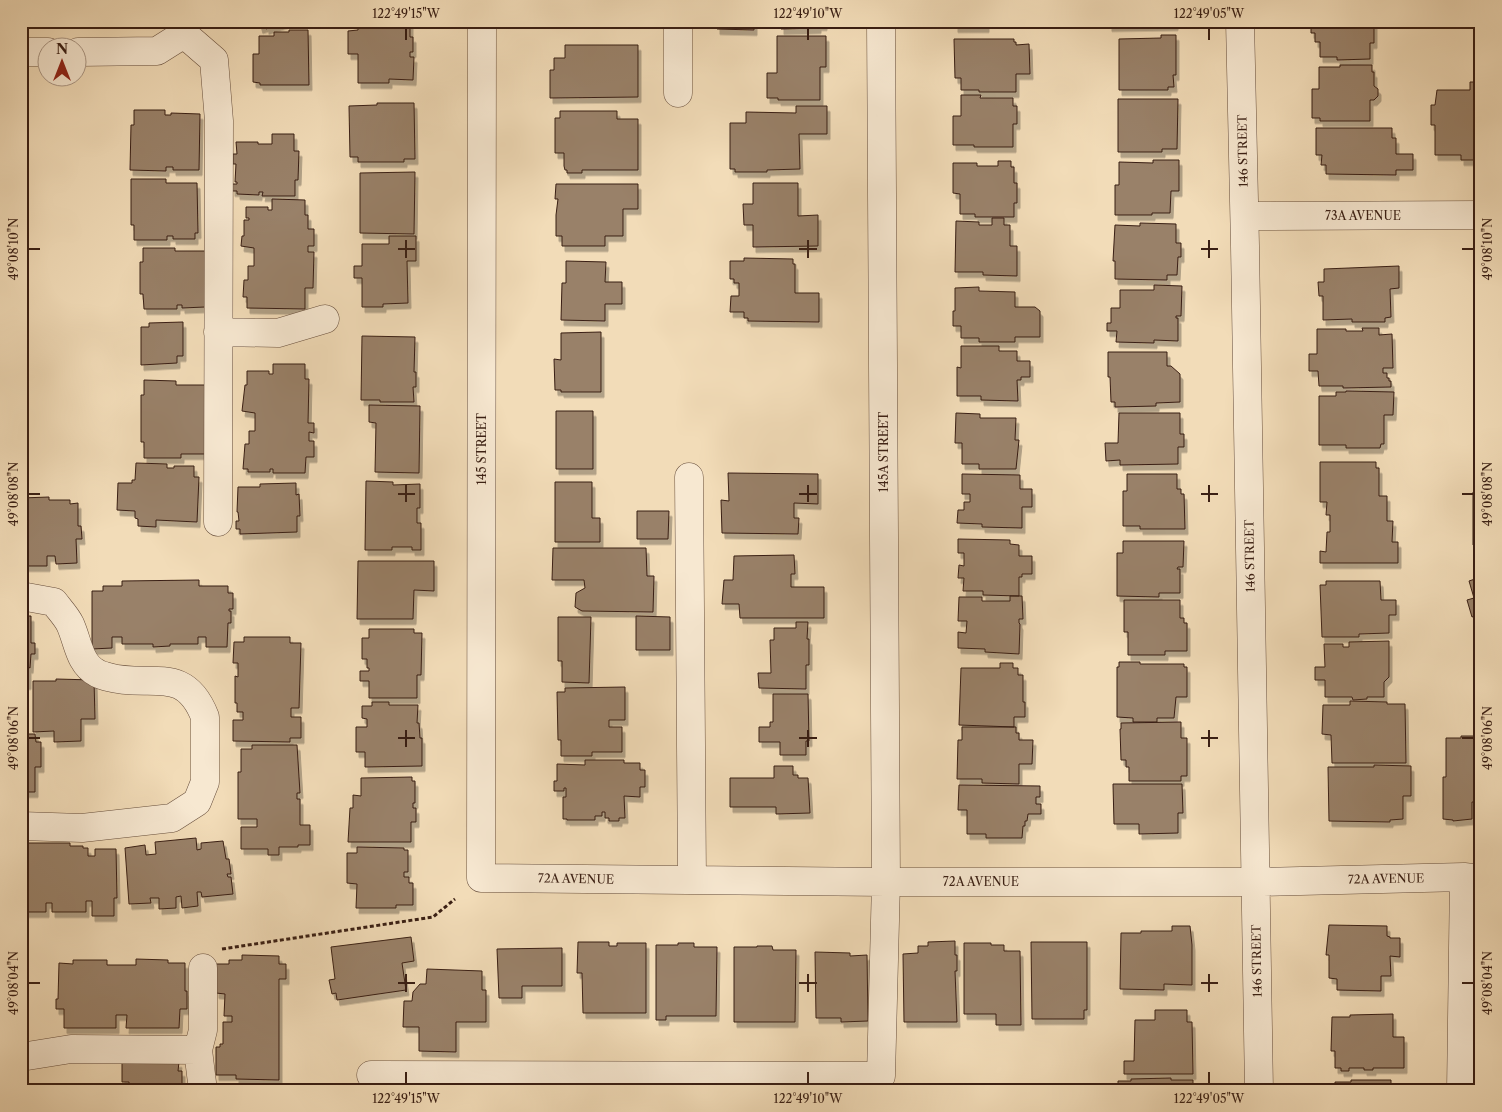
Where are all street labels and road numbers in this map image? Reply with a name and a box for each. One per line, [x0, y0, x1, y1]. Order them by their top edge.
street label: 146 STREET [1234, 115, 1251, 187]
street label: 73A AVENUE [1325, 208, 1401, 223]
street label: 145A STREET [876, 412, 891, 492]
street label: 145 STREET [474, 413, 489, 485]
street label: 146 STREET [1241, 520, 1258, 592]
street label: 72A AVENUE [538, 870, 614, 887]
street label: 72A AVENUE [1348, 870, 1424, 887]
street label: 72A AVENUE [943, 874, 1019, 889]
street label: 146 STREET [1248, 925, 1265, 997]

